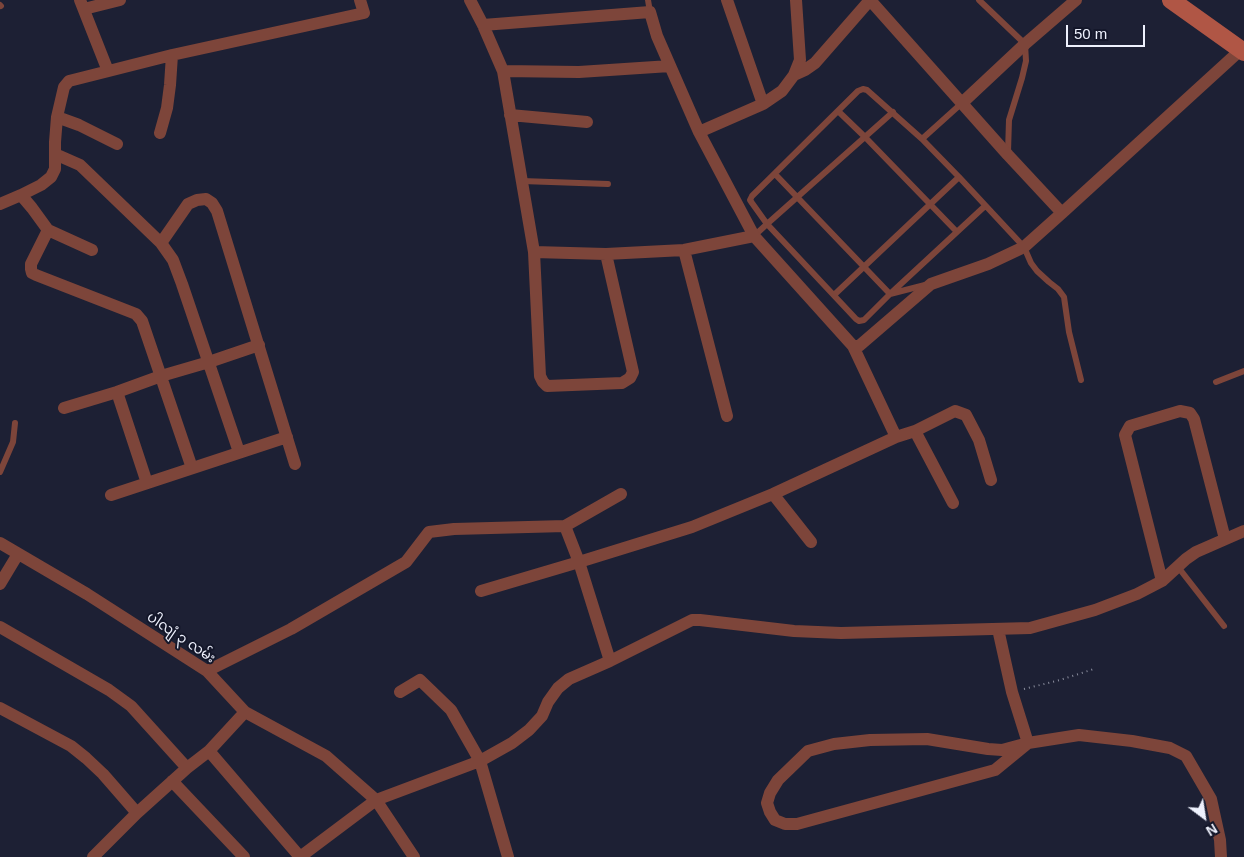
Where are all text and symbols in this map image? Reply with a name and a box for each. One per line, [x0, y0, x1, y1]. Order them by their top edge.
scale bar [1069, 15, 1148, 47]
text: 50 m [1074, 25, 1107, 42]
street label: ပါလျံ ၃ လမ်း [144, 609, 218, 667]
north arrow [1179, 792, 1229, 842]
text: N [1203, 820, 1220, 839]

